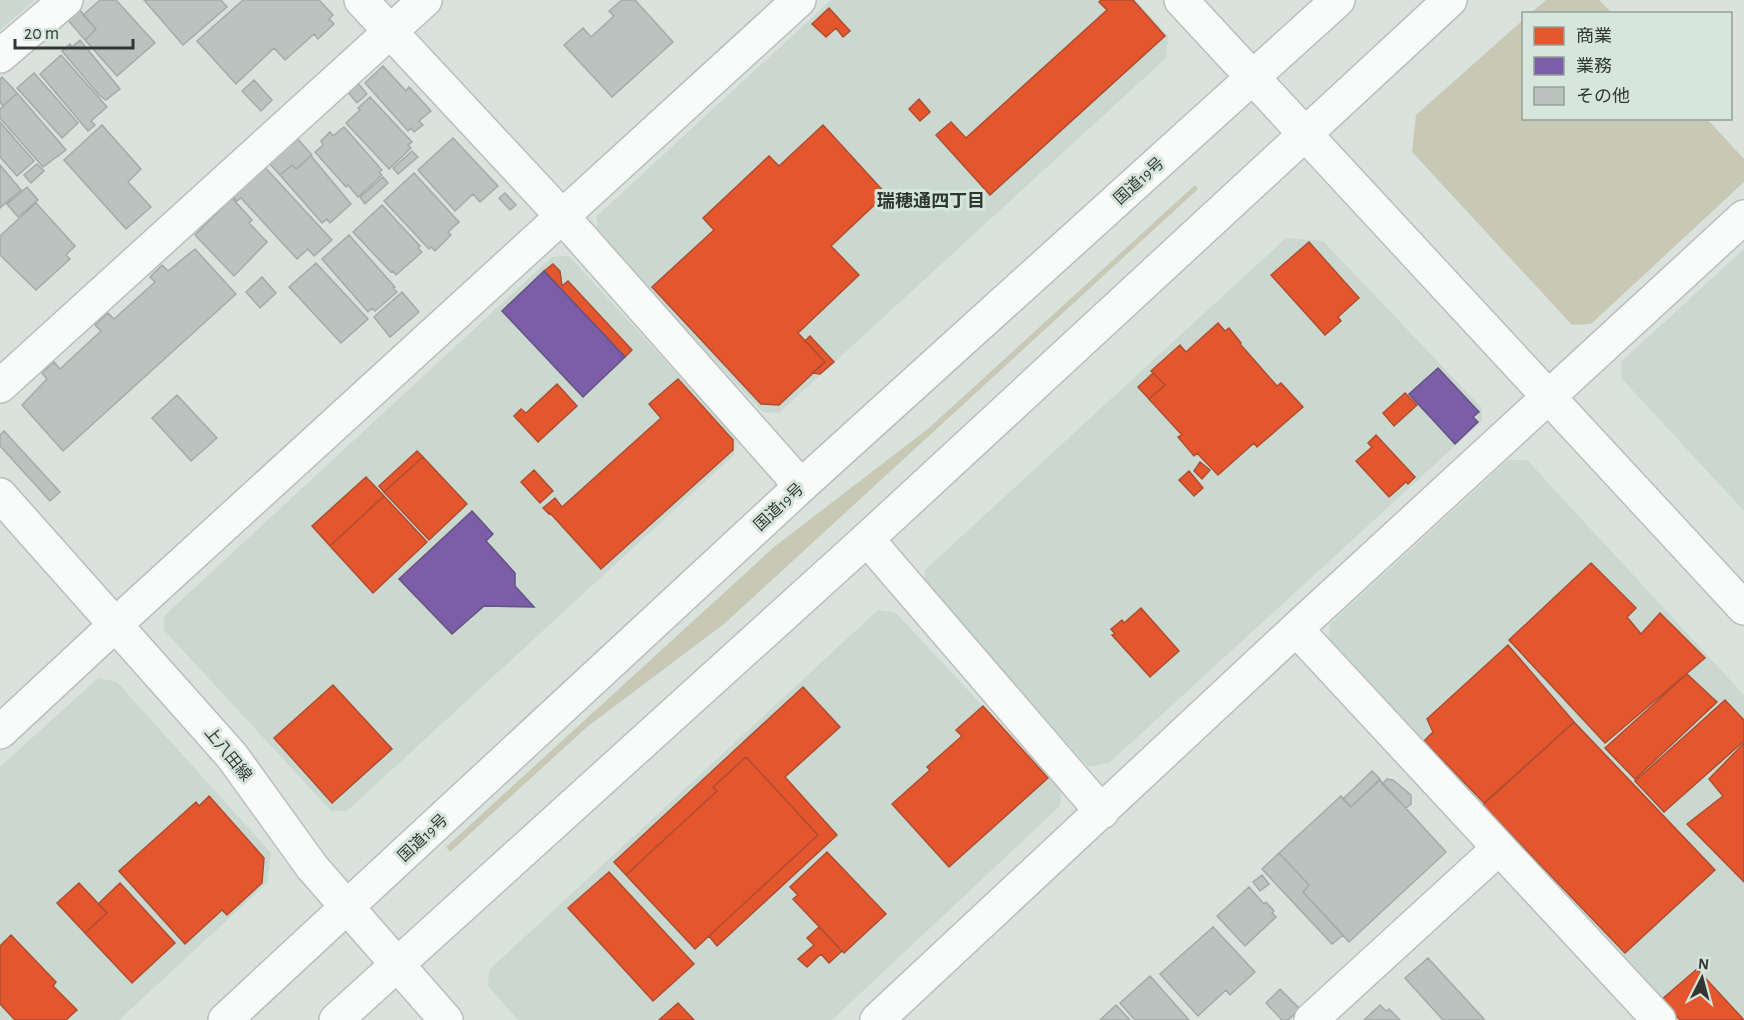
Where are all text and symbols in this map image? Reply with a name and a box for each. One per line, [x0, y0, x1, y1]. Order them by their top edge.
scale bar [15, 12, 134, 50]
legend [1522, 12, 1732, 120]
text: 20 m [24, 25, 59, 43]
text: 商業 [1576, 27, 1612, 46]
text: 業務 [1576, 57, 1612, 76]
text: その他 [1576, 87, 1630, 106]
street label: 国道19号 [1110, 154, 1167, 207]
district label: 瑞穂通四丁目 [877, 191, 985, 211]
street label: 国道19号 [751, 480, 807, 534]
street label: 上八田線 [202, 723, 255, 784]
street label: 国道19号 [395, 811, 451, 865]
north arrow [1672, 948, 1732, 1008]
text: N [1697, 956, 1710, 973]

